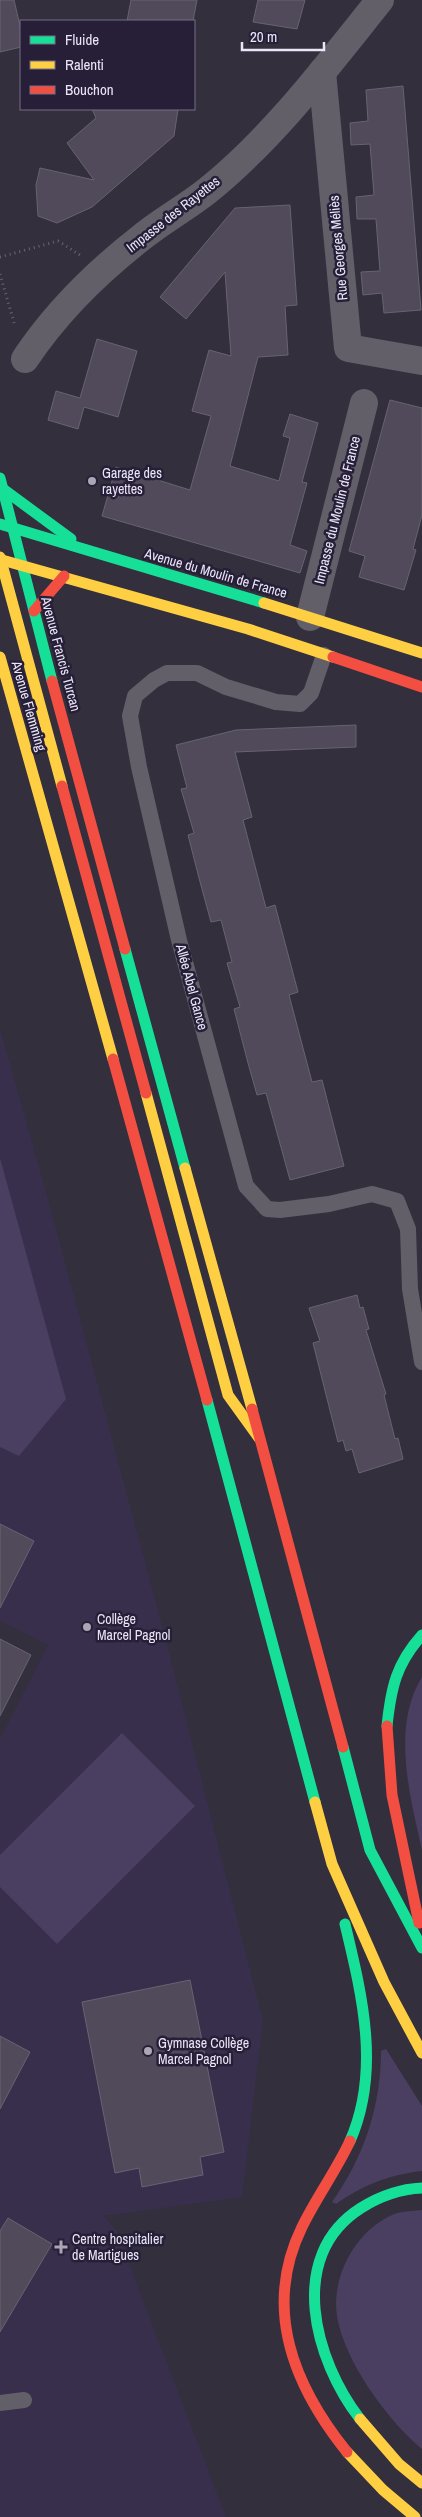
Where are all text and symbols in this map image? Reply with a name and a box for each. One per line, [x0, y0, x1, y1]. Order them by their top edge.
legend [20, 20, 195, 110]
scale bar [242, 20, 324, 52]
text: 20 m [250, 26, 277, 47]
text: Fluide [65, 29, 99, 50]
text: Ralenti [65, 54, 104, 75]
text: Bouchon [65, 79, 114, 100]
street label: Impasse des Rayettes [123, 172, 223, 256]
street label: Rue Georges Méliès [324, 195, 352, 301]
street label: Impasse du Moulin de France [310, 434, 364, 586]
place label: Garage des rayettes [102, 464, 162, 498]
marker: Garage des rayettes [86, 475, 98, 487]
street label: Avenue du Moulin de France [142, 544, 289, 602]
street label: Avenue Francis Turcan [37, 594, 85, 713]
street label: Avenue Flemming [7, 658, 51, 754]
street label: Allée Abel Gance [172, 941, 212, 1032]
place label: Collège Marcel Pagnol [97, 1610, 170, 1644]
marker: Collège Marcel Pagnol [81, 1621, 93, 1633]
place label: Gymnase Collège Marcel Pagnol [158, 2034, 249, 2068]
marker: Gymnase Collège Marcel Pagnol [142, 2045, 154, 2057]
place label: Centre hospitalier de Martigues [72, 2230, 163, 2264]
marker: Centre hospitalier de Martigues [54, 2240, 68, 2254]

